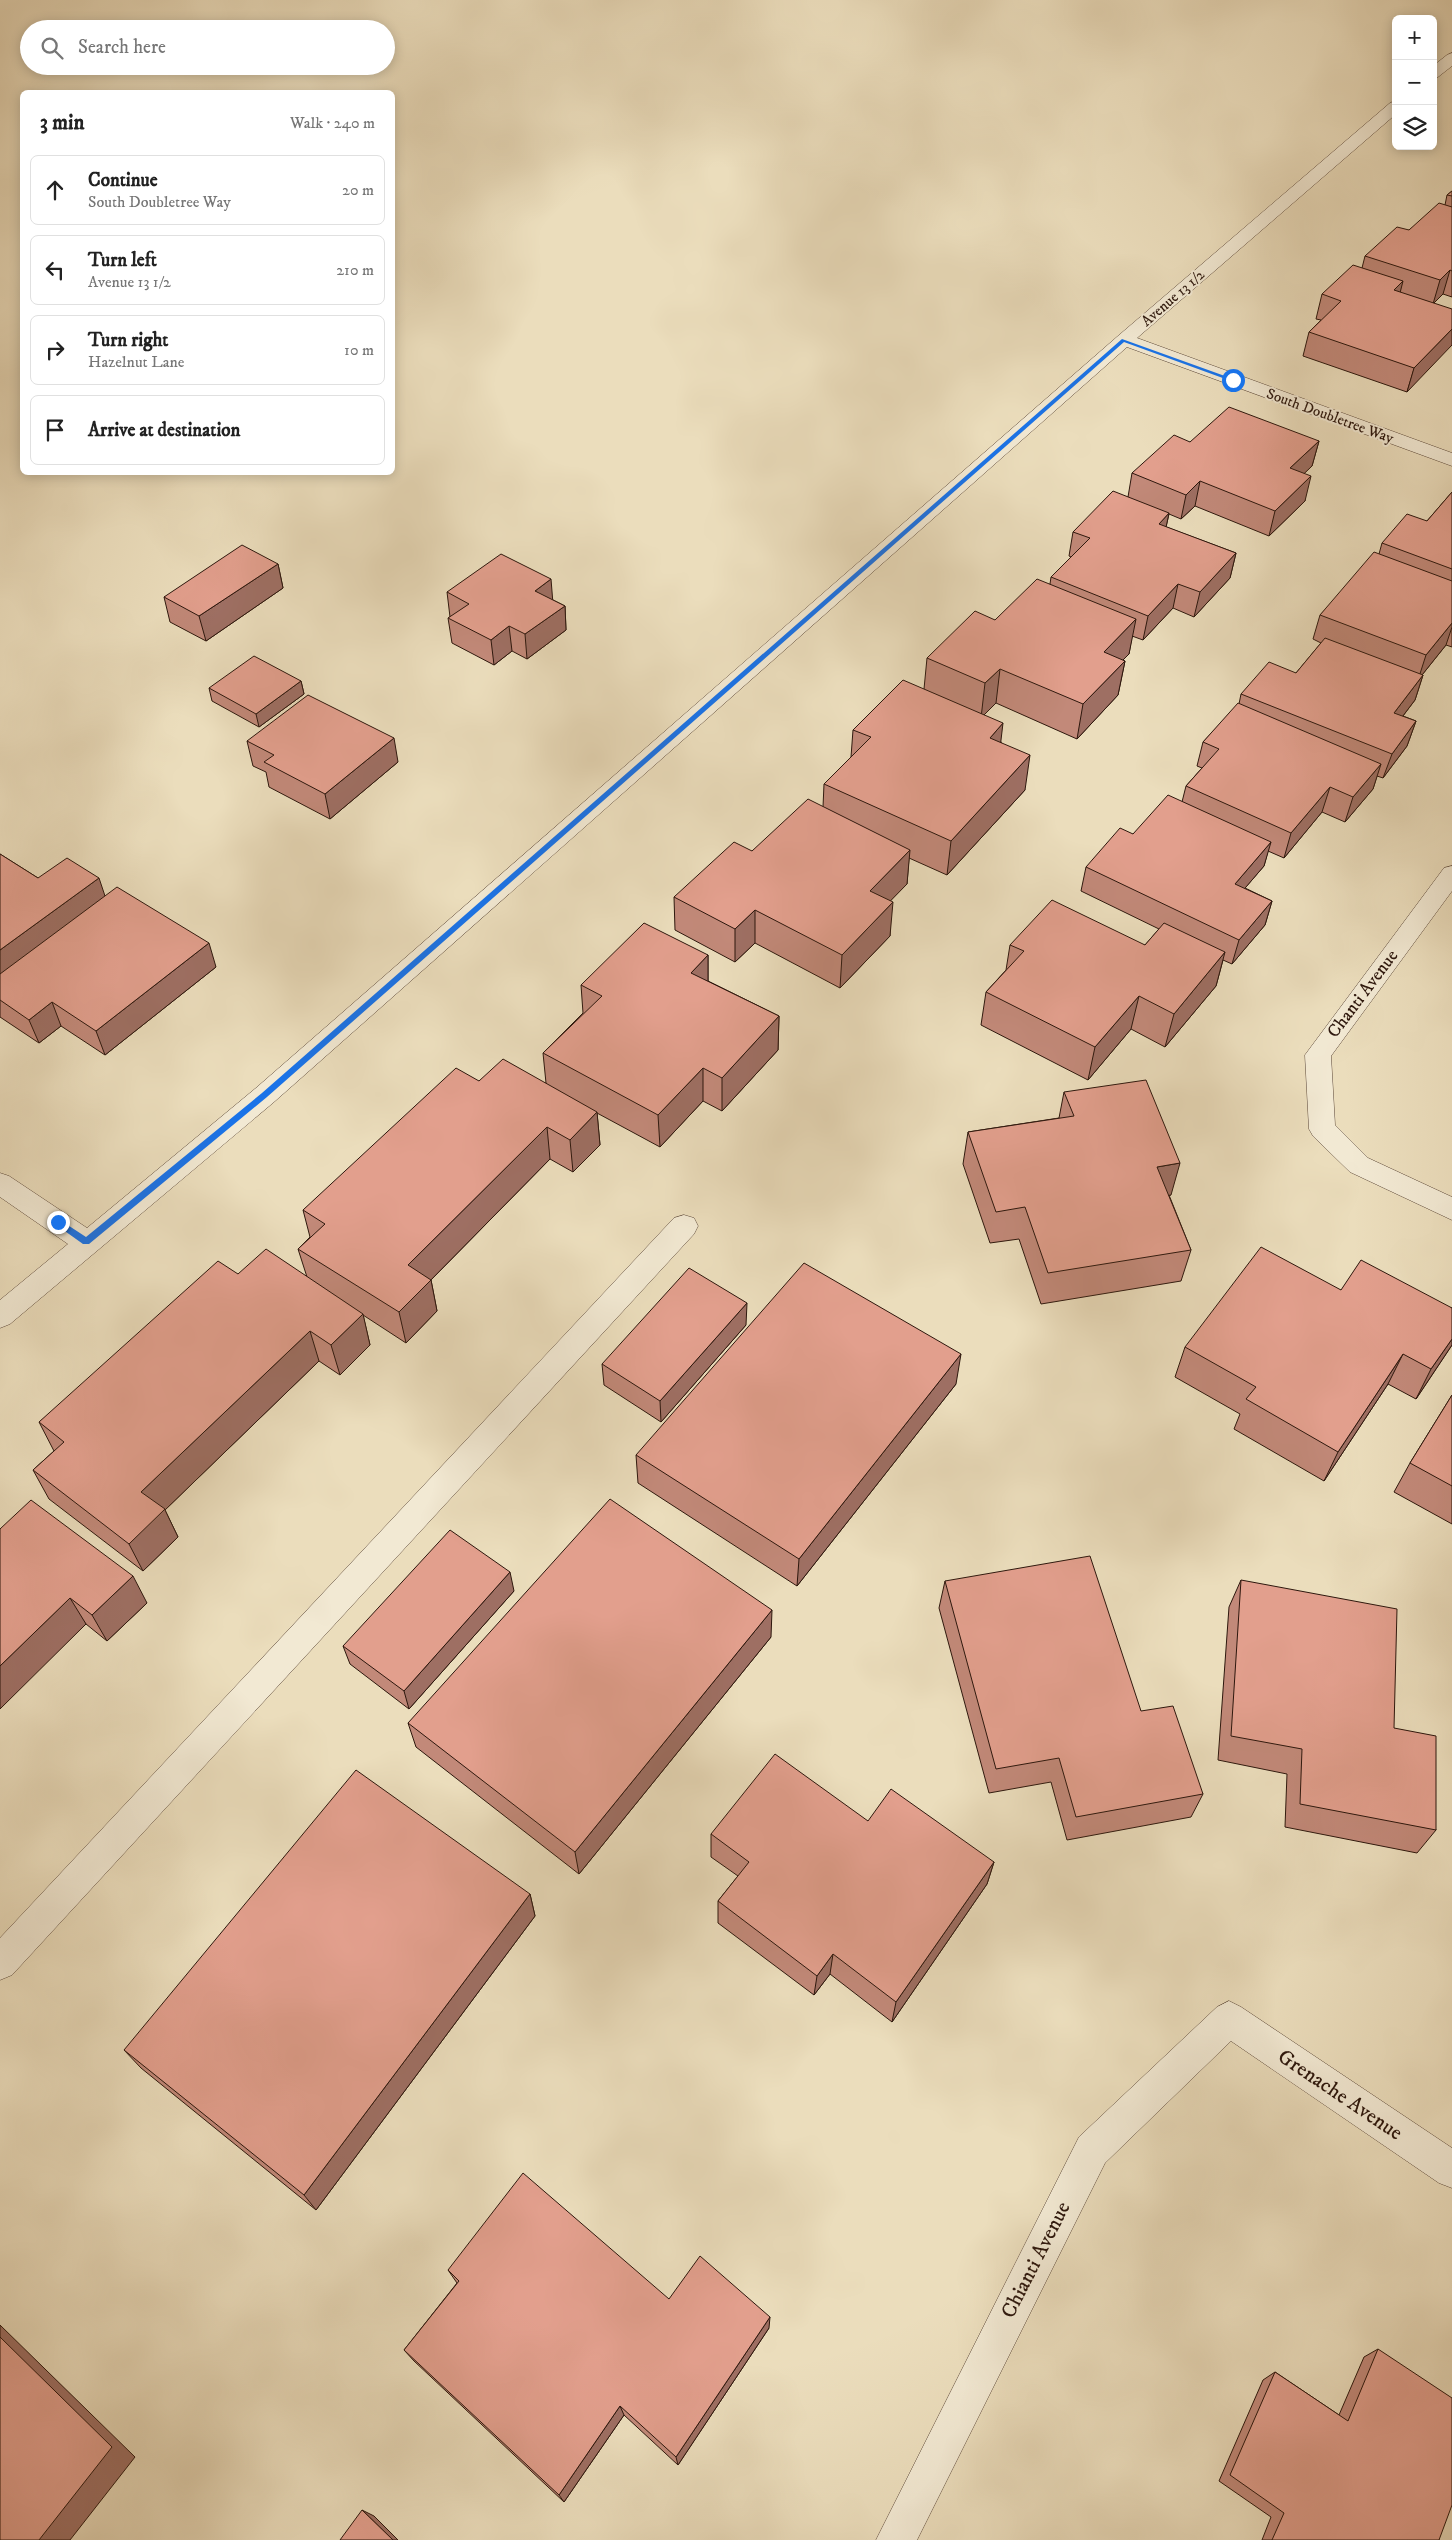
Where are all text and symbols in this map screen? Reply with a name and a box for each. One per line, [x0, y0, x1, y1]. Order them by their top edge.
map controls [1392, 15, 1437, 150]
button: + [1392, 15, 1437, 60]
search box [20, 20, 395, 75]
icon: search [38, 34, 66, 62]
text: Search here [78, 36, 166, 59]
button: − [1392, 60, 1437, 105]
button: layers [1392, 105, 1437, 150]
text: 3 min [40, 110, 85, 136]
text: Walk · 240 m [290, 113, 375, 133]
text: Continue [88, 169, 158, 192]
icon: ahead [41, 176, 69, 204]
text: 20 m [342, 180, 374, 200]
text: South Doubletree Way [88, 192, 231, 212]
text: Turn left [88, 249, 157, 272]
icon: left [41, 256, 69, 284]
text: 210 m [336, 260, 374, 280]
street label: Avenue 13 1/2 [1137, 265, 1209, 331]
text: Avenue 13 1/2 [88, 272, 171, 292]
text: Turn right [88, 329, 168, 352]
icon: right [41, 336, 69, 364]
text: 10 m [344, 340, 374, 360]
text: Hazelnut Lane [88, 352, 184, 372]
route start [1222, 369, 1245, 392]
street label: South Doubletree Way [1264, 384, 1397, 448]
icon: arrive [41, 416, 69, 444]
text: Arrive at destination [88, 419, 240, 442]
street label: Chanti Avenue [1323, 946, 1403, 1042]
route end [47, 1211, 70, 1234]
street label: Grenache Avenue [1273, 2044, 1408, 2146]
street label: Chianti Avenue [996, 2197, 1077, 2323]

